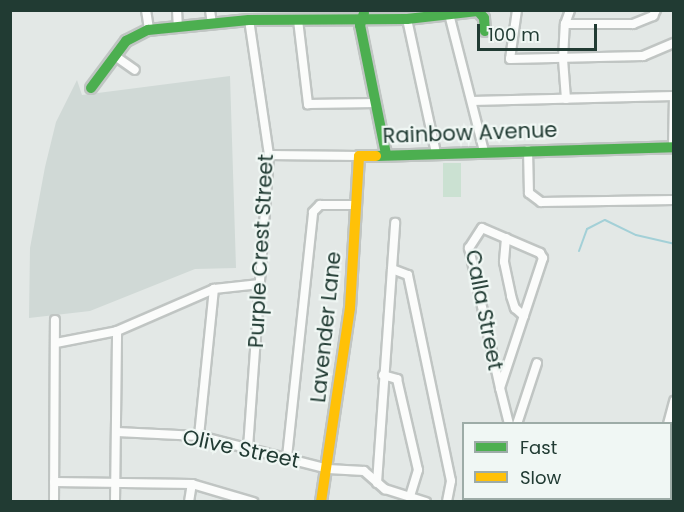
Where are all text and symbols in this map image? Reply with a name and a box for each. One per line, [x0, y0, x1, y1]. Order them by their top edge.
scale bar [480, 12, 600, 50]
text: 100 m [488, 22, 540, 47]
street label: Rainbow Avenue [382, 117, 558, 149]
street label: Purple Crest Street [243, 153, 279, 349]
street label: Calla Street [460, 248, 508, 372]
street label: Lavender Lane [306, 250, 346, 404]
legend [462, 422, 672, 500]
street label: Olive Street [180, 424, 302, 474]
text: Fast [520, 435, 557, 460]
text: Slow [520, 465, 561, 490]

